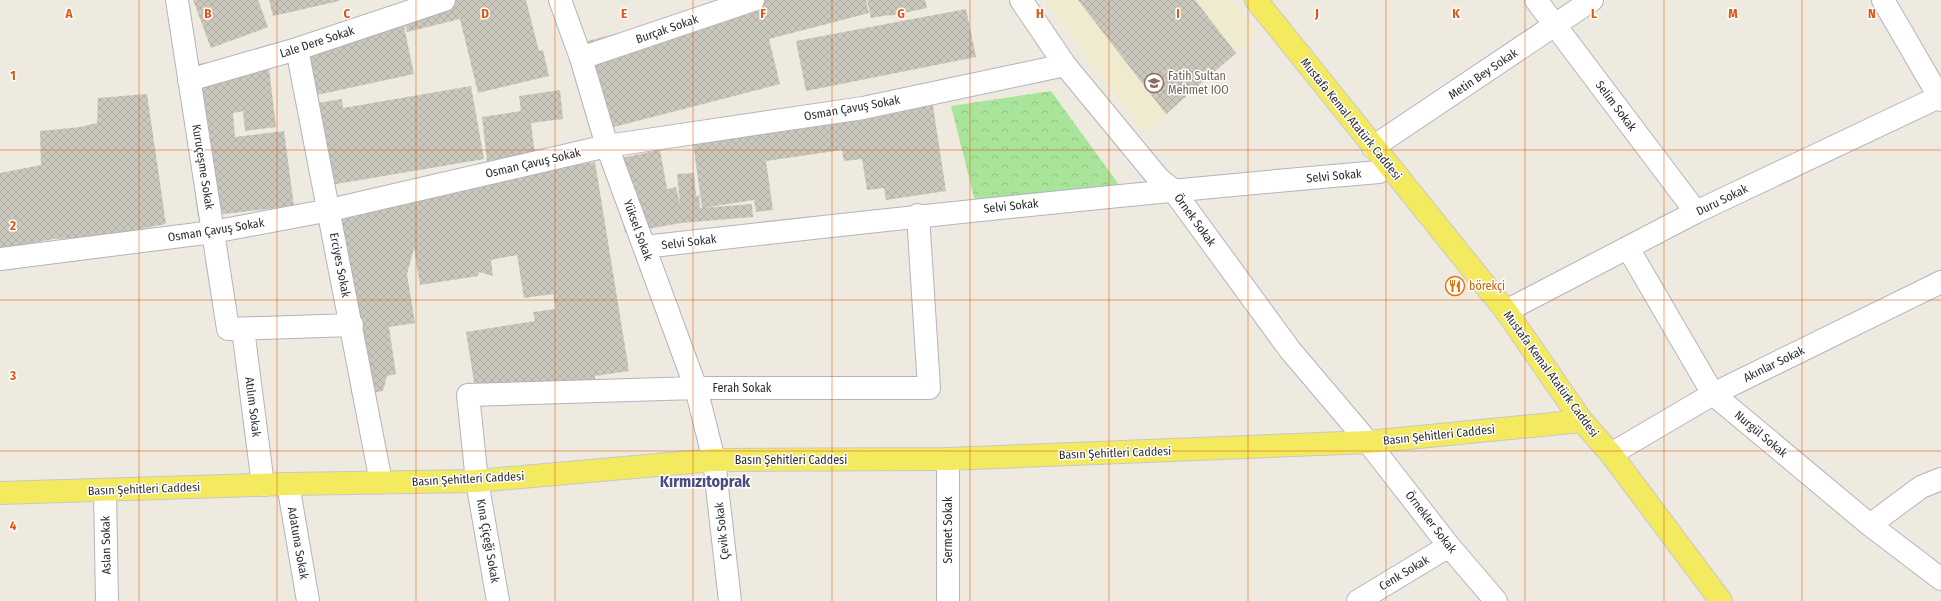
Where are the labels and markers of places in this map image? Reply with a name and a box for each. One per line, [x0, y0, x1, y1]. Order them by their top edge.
place label: Fatih Sultan Mehmet IOO [1168, 69, 1229, 97]
school or university icon: Fatih Sultan Mehmet IOO [1143, 72, 1165, 94]
restaurant icon: börekçi [1444, 275, 1466, 297]
place label: börekçi [1469, 279, 1505, 293]

